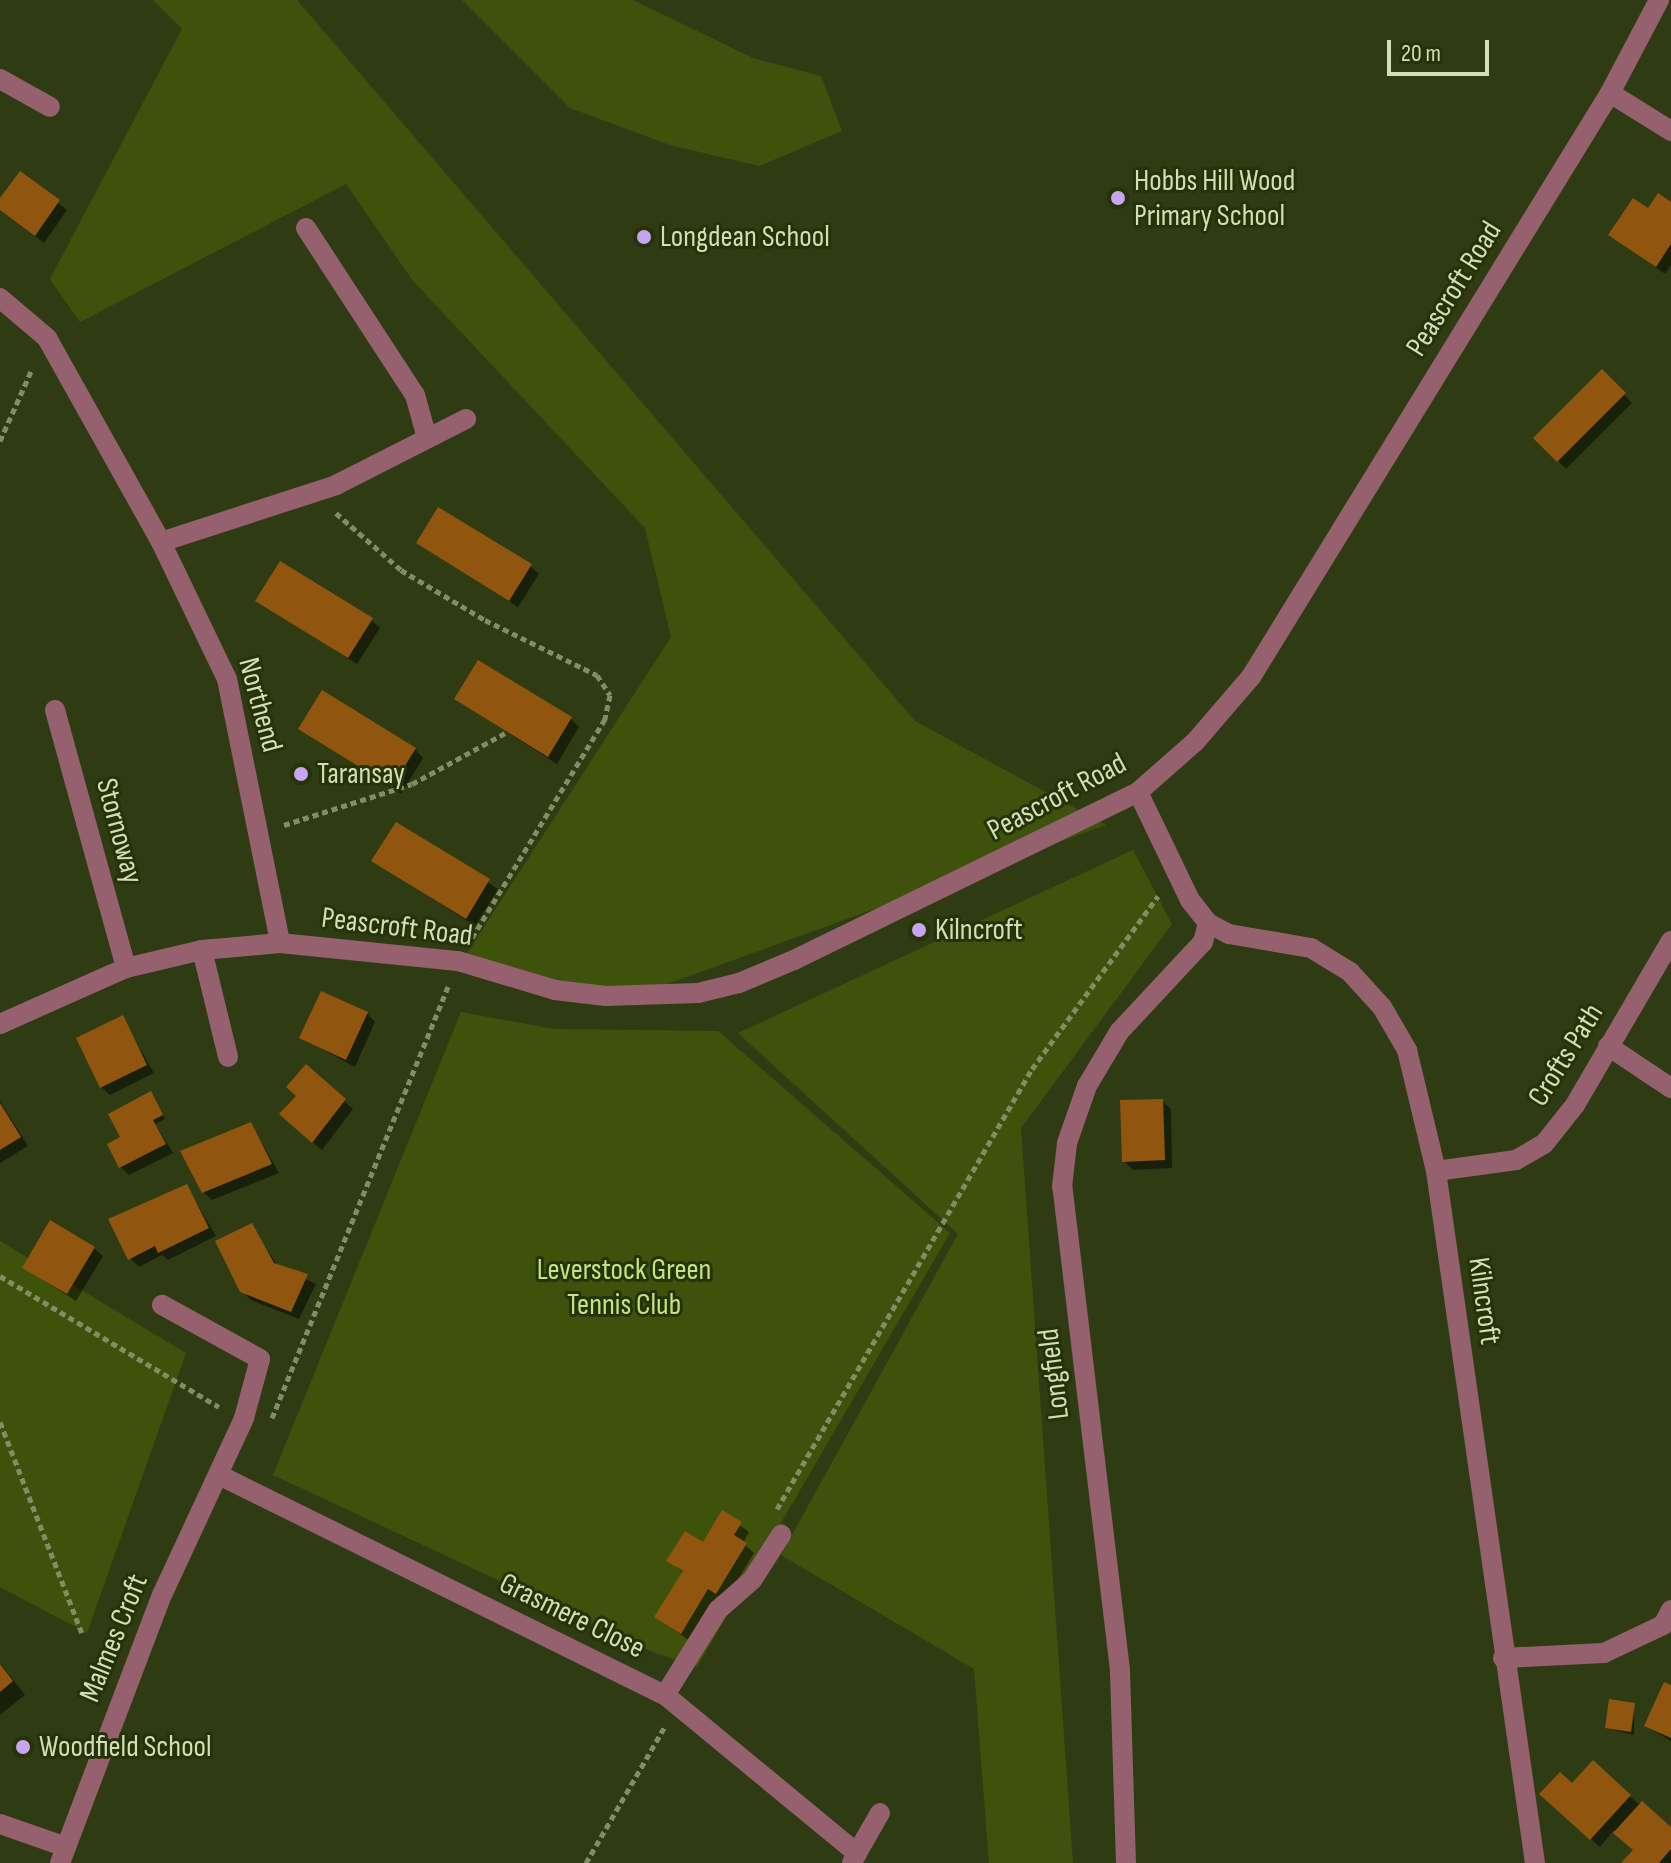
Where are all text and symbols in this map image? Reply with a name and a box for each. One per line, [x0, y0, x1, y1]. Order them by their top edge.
scale bar [1391, 24, 1493, 74]
text: 20 m [1401, 39, 1441, 68]
place label: Hobbs Hill Wood Primary School [1134, 163, 1295, 234]
marker: Hobbs Hill Wood Primary School [1109, 189, 1127, 207]
street label: Peascroft Road [1398, 215, 1510, 363]
place label: Longdean School [660, 219, 830, 255]
marker: Longdean School [635, 228, 653, 246]
street label: Northend [230, 654, 290, 756]
street label: Peascroft Road [982, 745, 1132, 849]
place label: Taransay [317, 756, 405, 792]
marker: Taransay [292, 765, 310, 783]
street label: Stornoway [88, 775, 150, 887]
street label: Peascroft Road [319, 900, 475, 954]
place label: Kilncroft [935, 912, 1023, 948]
marker: Kilncroft [910, 921, 928, 939]
street label: Crofts Path [1521, 997, 1611, 1113]
park label: Leverstock Green Tennis Club [537, 1252, 711, 1322]
street label: Kilncroft [1460, 1255, 1508, 1347]
street label: Longfield [1031, 1327, 1077, 1421]
street label: Grasmere Close [493, 1565, 651, 1667]
street label: Malmes Croft [72, 1569, 156, 1707]
place label: Woodfield School [39, 1729, 212, 1765]
marker: Woodfield School [14, 1738, 32, 1756]

